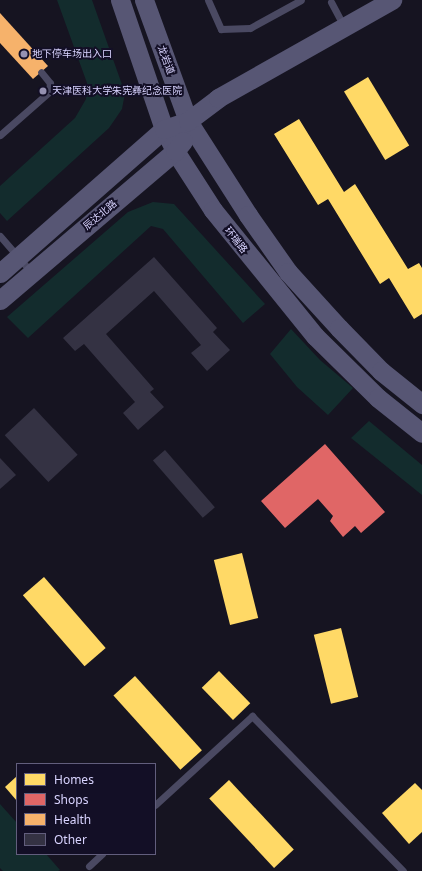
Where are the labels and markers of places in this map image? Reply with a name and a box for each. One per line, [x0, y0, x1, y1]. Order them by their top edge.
place label: 地下停车场出入口 [32, 48, 112, 60]
marker: 地下停车场出入口 [19, 49, 29, 59]
marker: 天津医科大学朱宪彝纪念医院 [37, 85, 49, 97]
place label: 天津医科大学朱宪彝纪念医院 [52, 85, 182, 97]

